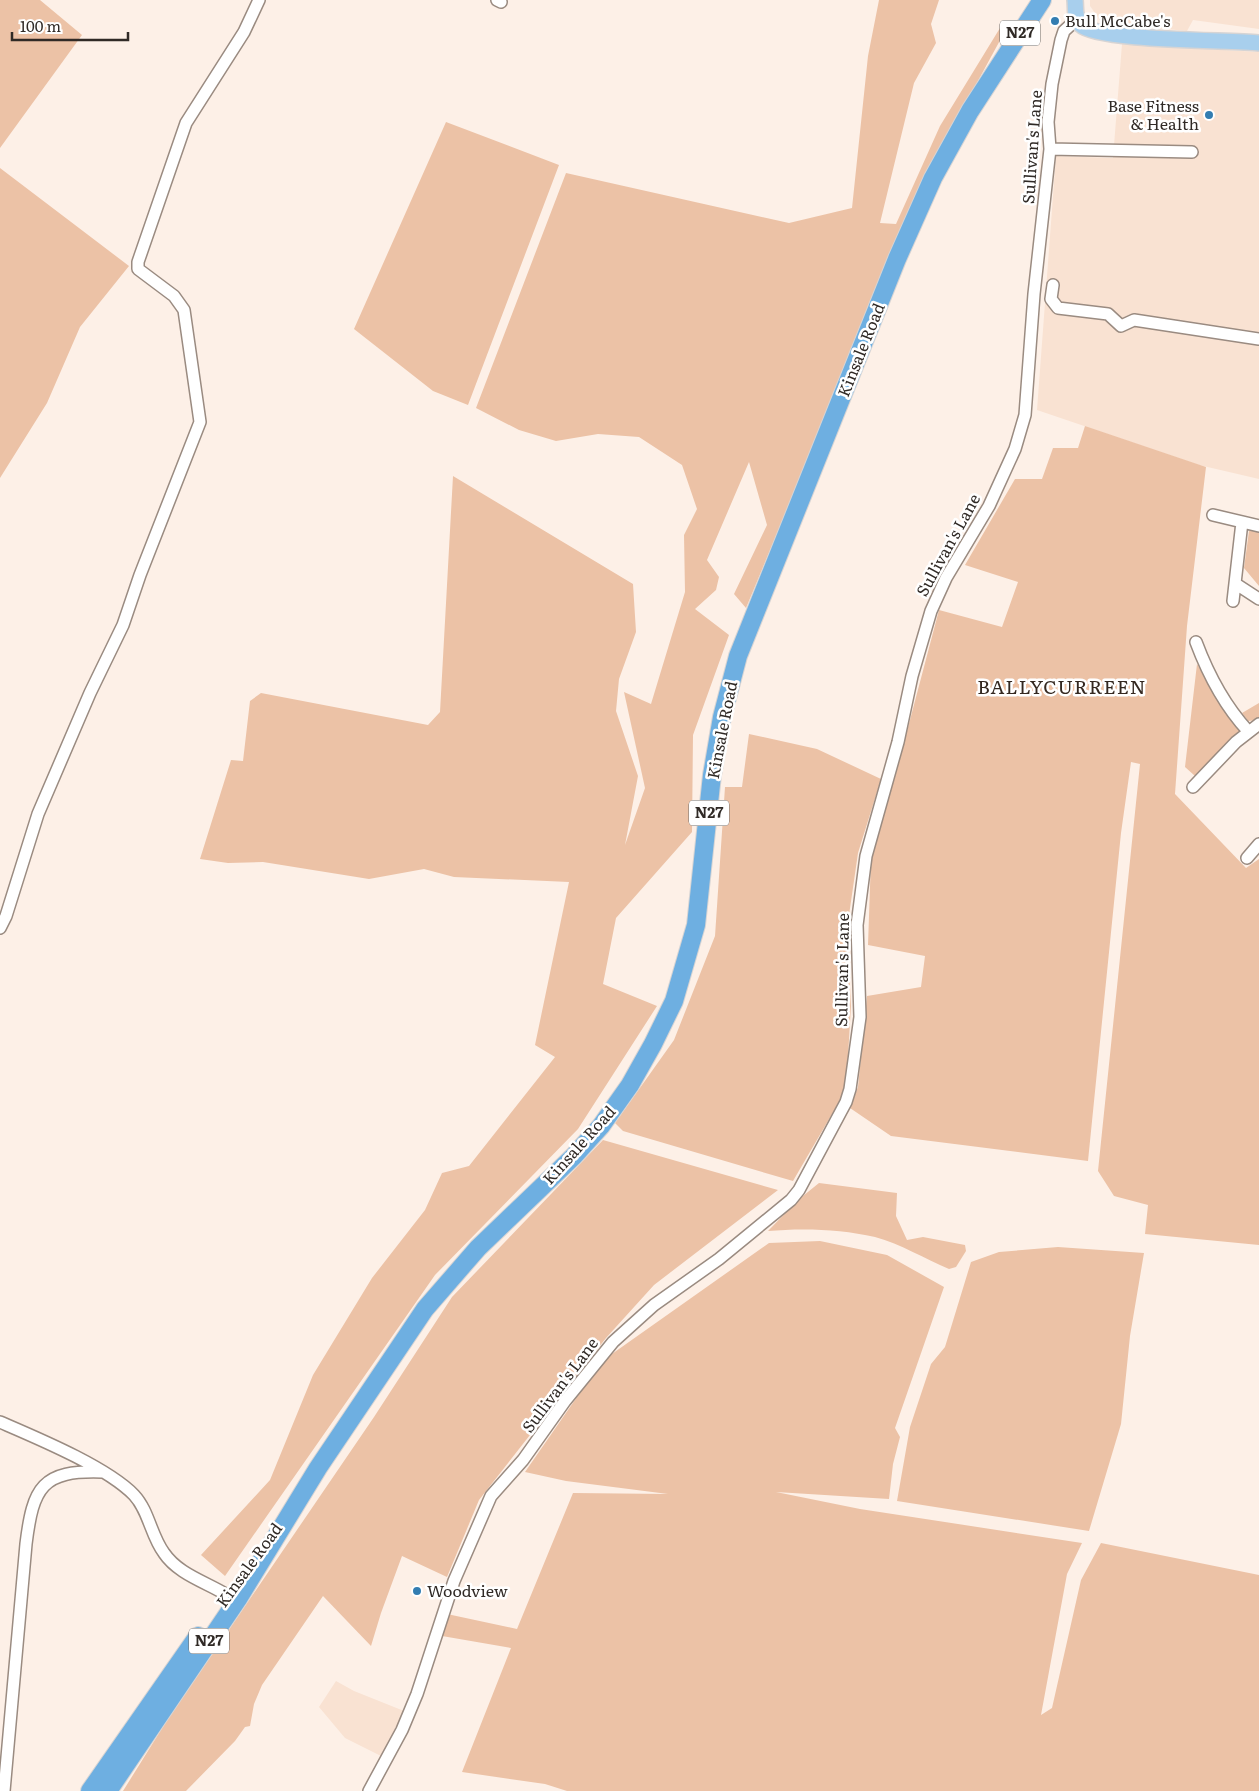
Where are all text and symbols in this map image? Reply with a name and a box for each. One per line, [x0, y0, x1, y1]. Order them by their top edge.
place label: Bull McCabe's [1065, 8, 1171, 32]
scale bar [12, 10, 129, 42]
text: 100 m [20, 14, 61, 37]
marker: Bull McCabe's [1049, 15, 1061, 27]
road number: N27 [1000, 20, 1040, 46]
street label: Sullivan's Lane [1015, 89, 1047, 205]
place label: Base Fitness & Health [1107, 93, 1199, 135]
marker: Base Fitness & Health [1203, 109, 1215, 121]
street label: Kinsale Road [830, 299, 890, 400]
street label: Sullivan's Lane [909, 489, 985, 600]
district label: BALLYCURREEN [977, 672, 1147, 700]
street label: Kinsale Road [700, 679, 742, 781]
road number: N27 [689, 800, 729, 826]
street label: Sullivan's Lane [828, 913, 854, 1027]
street label: Kinsale Road [536, 1099, 621, 1189]
street label: Sullivan's Lane [515, 1332, 603, 1437]
street label: Kinsale Road [209, 1517, 287, 1612]
place label: Woodview [427, 1578, 508, 1602]
marker: Woodview [411, 1585, 423, 1597]
road number: N27 [189, 1628, 229, 1654]

